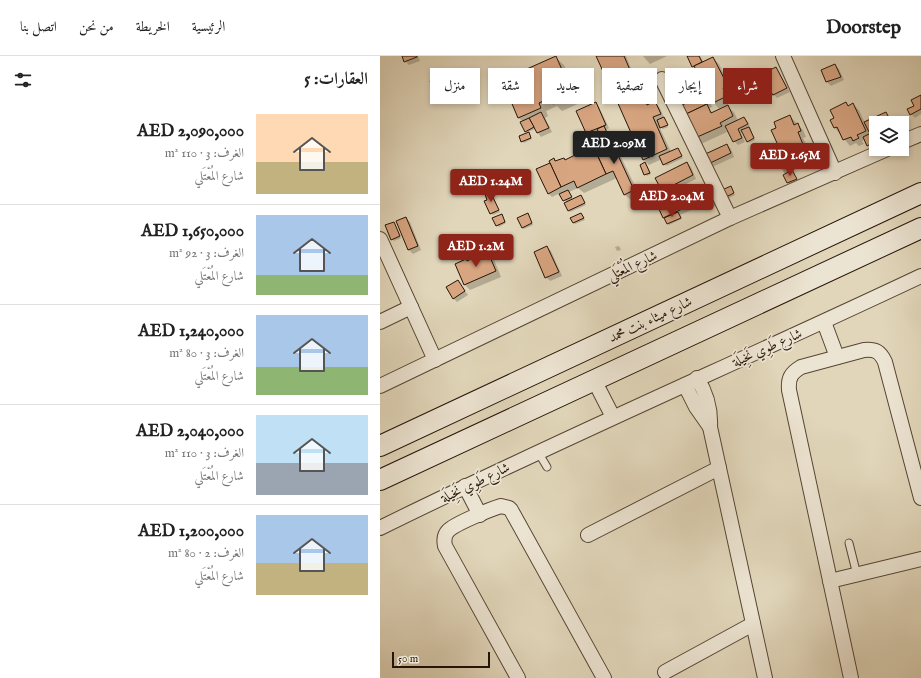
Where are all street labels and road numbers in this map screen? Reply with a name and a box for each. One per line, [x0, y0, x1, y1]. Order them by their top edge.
street label: شارع المُعْتَلي [603, 243, 662, 288]
street label: شارع ميثاء بنت محمد [606, 293, 696, 349]
street label: شارع طَوِي نَخِيلَة [728, 323, 806, 374]
street label: شارع طَوِي نَخِيلَة [436, 457, 514, 510]

